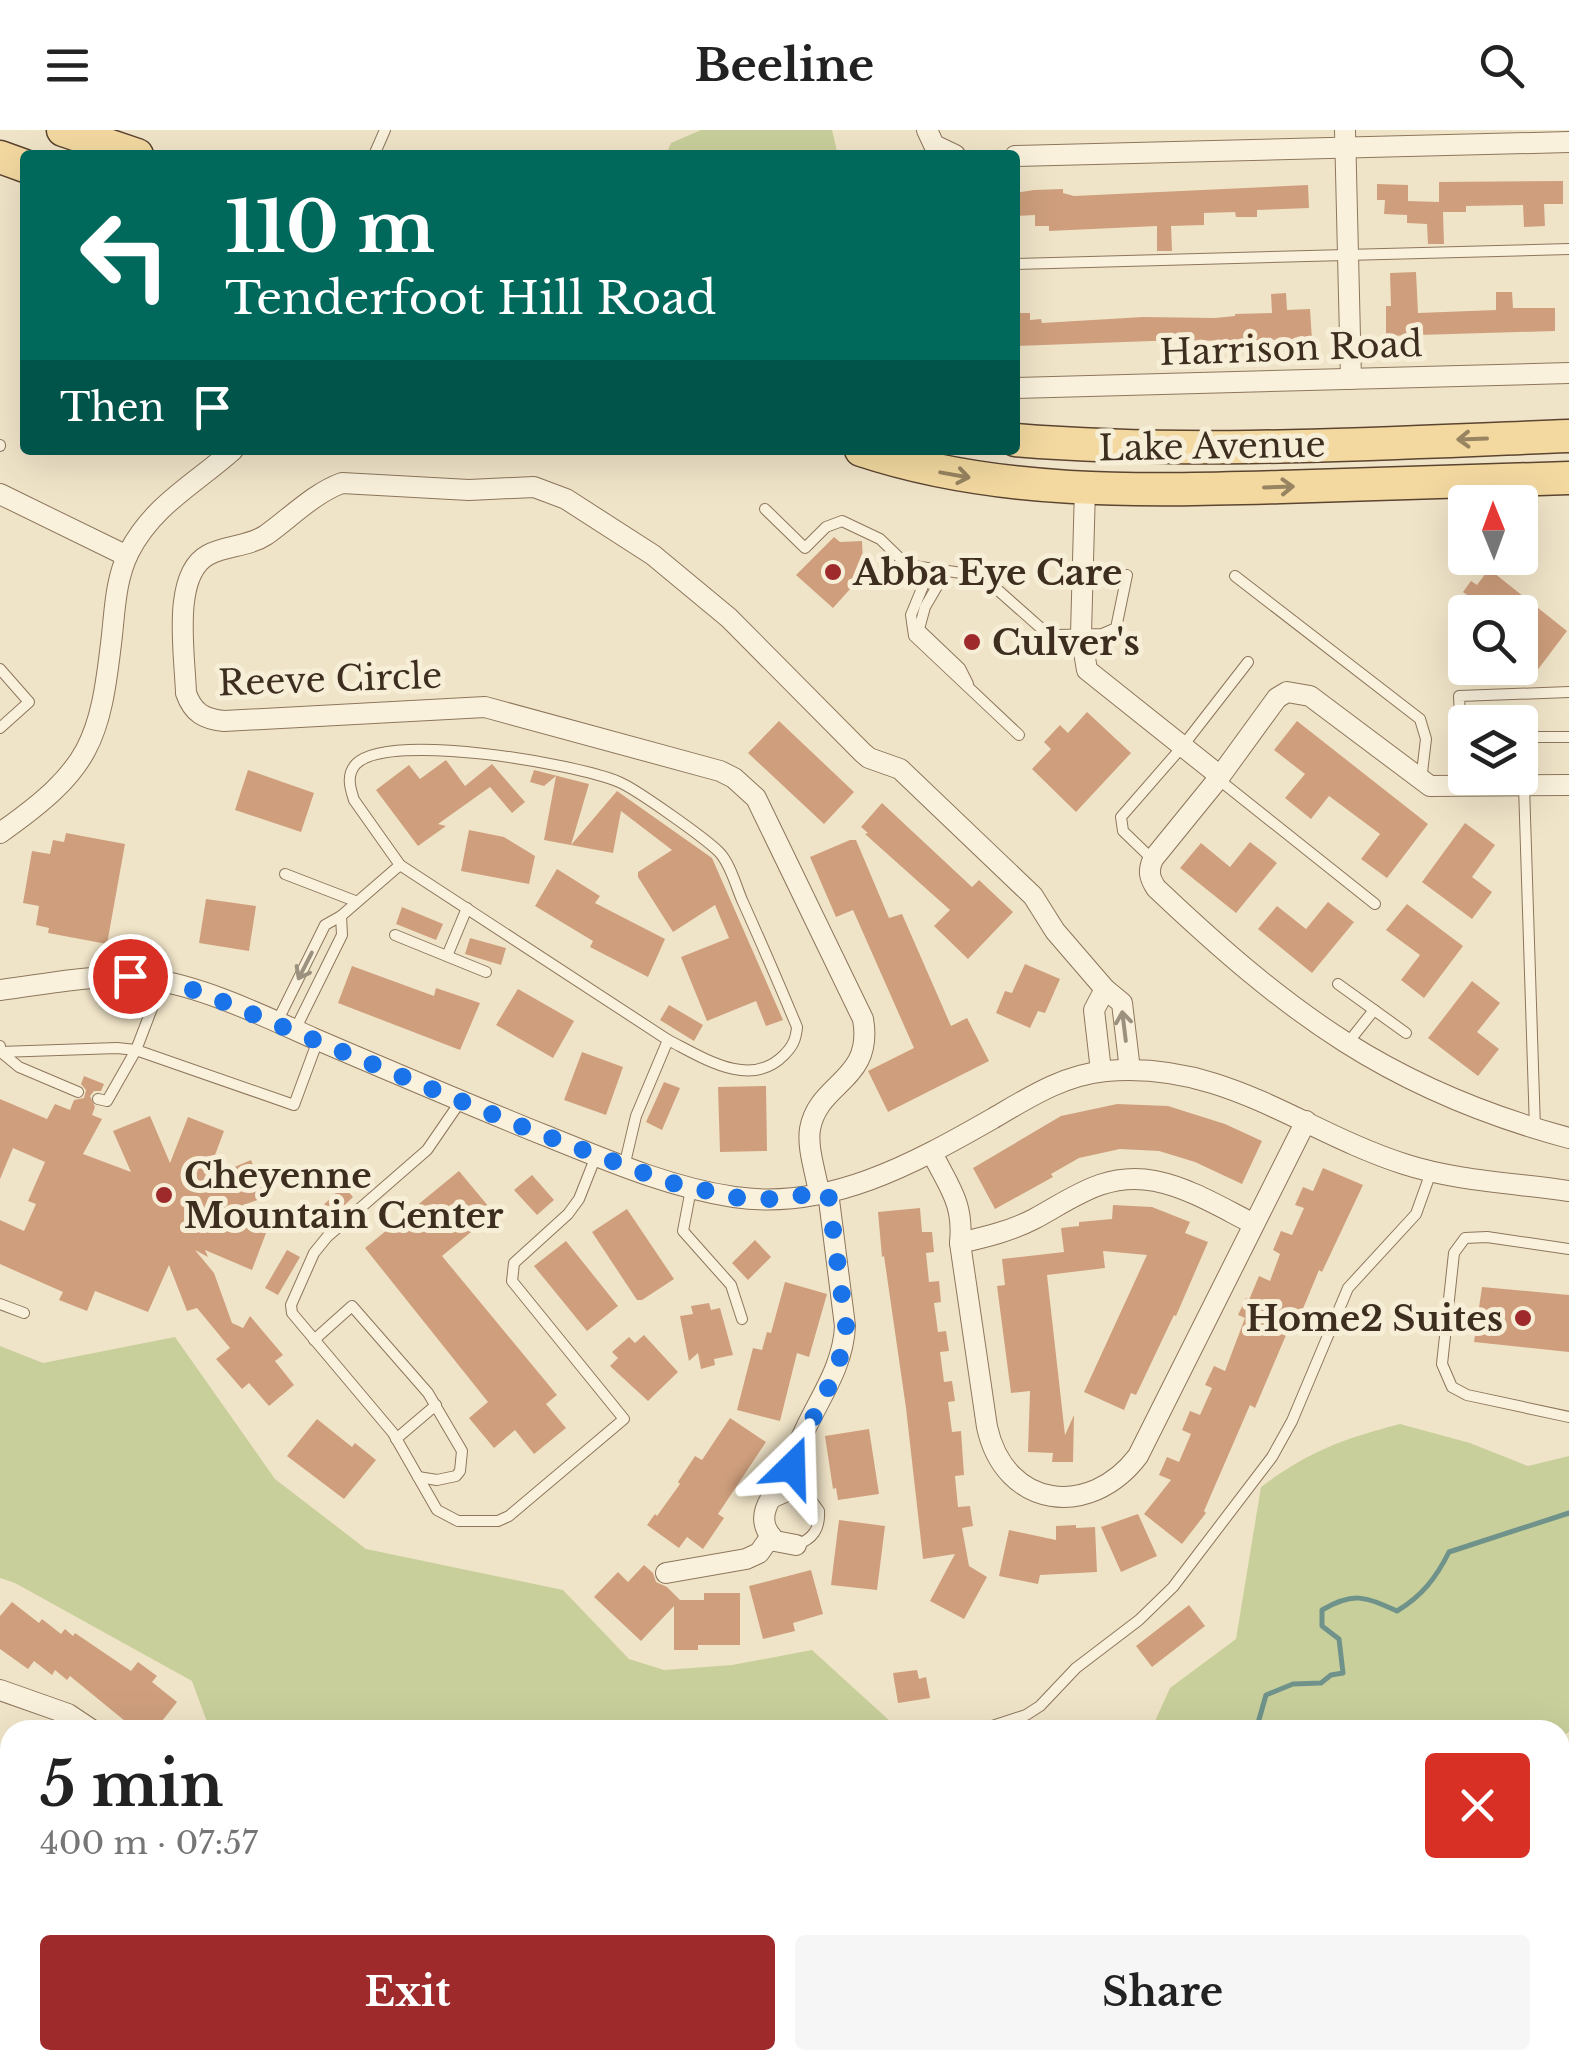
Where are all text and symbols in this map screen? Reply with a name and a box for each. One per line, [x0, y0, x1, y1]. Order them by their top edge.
text: Beeline [695, 37, 874, 93]
icon: menu [40, 38, 95, 93]
icon: search [1474, 38, 1529, 93]
text: 110 m [225, 184, 435, 271]
icon: left [60, 190, 190, 320]
text: Tenderfoot Hill Road [225, 270, 716, 326]
street label: Harrison Road [1159, 322, 1423, 374]
icon: arrive [185, 380, 240, 435]
text: Then [60, 384, 165, 431]
street label: Lake Avenue [1098, 423, 1326, 469]
one-way arrow [1456, 430, 1488, 449]
one-way arrow [938, 466, 970, 485]
one-way arrow [1263, 477, 1295, 496]
north arrow [1448, 485, 1538, 575]
map controls [1448, 485, 1538, 795]
place label: Abba Eye Care [852, 551, 1122, 594]
marker: Abba Eye Care [822, 561, 844, 583]
button: search [1448, 595, 1538, 685]
place label: Culver's [992, 621, 1140, 664]
marker: Culver's [961, 631, 983, 653]
street label: Reeve Circle [217, 654, 443, 704]
button: layers [1448, 705, 1538, 795]
pin [88, 934, 173, 1019]
icon: arrive [103, 949, 158, 1004]
one-way arrow [295, 950, 314, 980]
one-way arrow [1114, 1010, 1133, 1042]
place label: Cheyenne Mountain Center [184, 1154, 504, 1237]
marker: Cheyenne Mountain Center [153, 1184, 175, 1206]
place label: Home2 Suites [1246, 1297, 1503, 1340]
marker: Home2 Suites [1512, 1307, 1534, 1329]
position arrow [740, 1415, 844, 1519]
text: 5 min [40, 1748, 223, 1822]
button: close [1425, 1753, 1530, 1858]
text: 400 m · 07:57 [40, 1823, 258, 1863]
button: Exit [40, 1935, 775, 2050]
button: Share [795, 1935, 1530, 2050]

